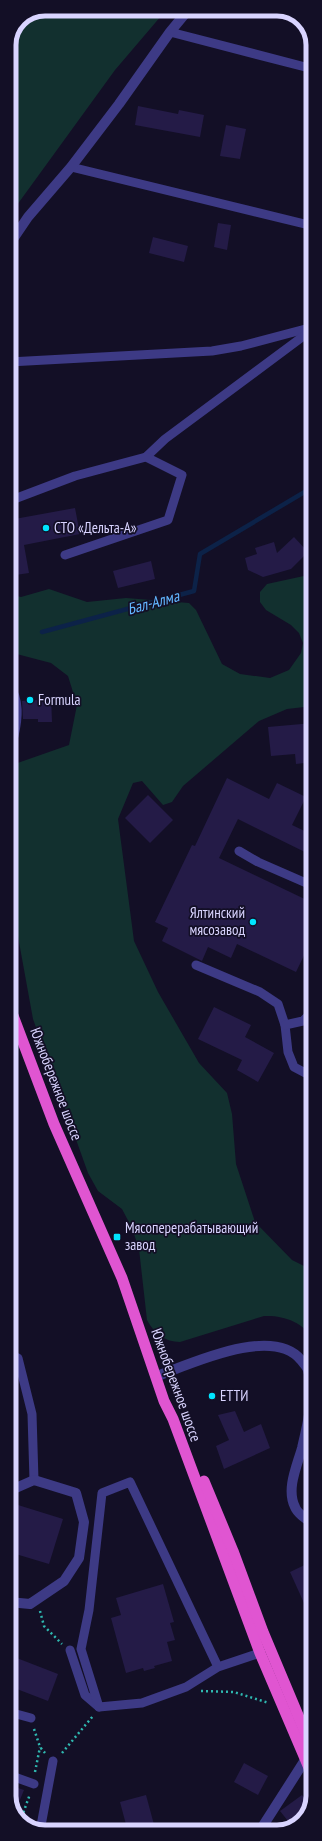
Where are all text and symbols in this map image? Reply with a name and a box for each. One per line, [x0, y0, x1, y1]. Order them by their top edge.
place label: СТО «Дельта-А» [54, 518, 137, 537]
marker: СТО «Дельта-А» [41, 523, 51, 533]
water label: Бал-Алма [125, 585, 183, 619]
place label: Formula [38, 690, 81, 709]
marker: Formula [25, 695, 35, 705]
place label: Ялтинский мясозавод [189, 903, 245, 939]
marker: Ялтинский мясозавод [248, 917, 258, 927]
street label: Южнобережное шоссе [26, 1025, 87, 1143]
place label: Мясоперерабатывающий завод [125, 1218, 258, 1254]
marker: Мясоперерабатывающий завод [112, 1232, 122, 1242]
street label: Южнобережное шоссе [147, 1326, 206, 1444]
place label: ЕТТИ [220, 1386, 248, 1405]
marker: ЕТТИ [207, 1391, 217, 1401]

